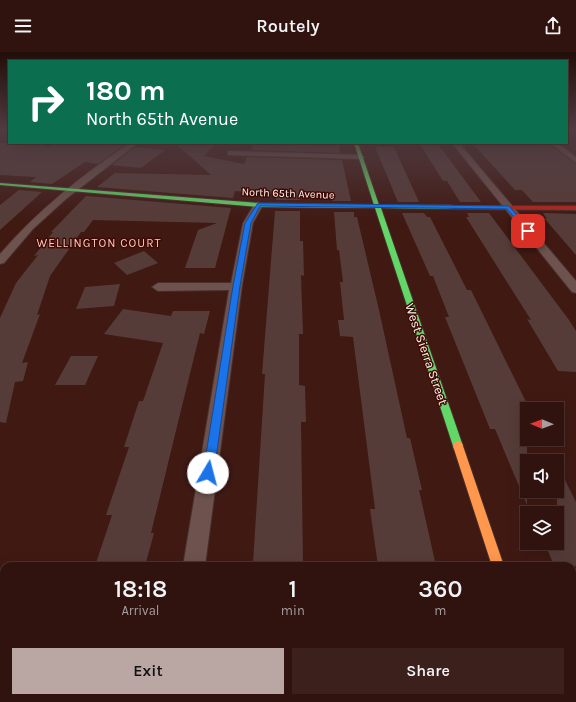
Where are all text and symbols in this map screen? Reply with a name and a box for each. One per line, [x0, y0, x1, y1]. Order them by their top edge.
icon: menu [12, 15, 34, 37]
text: Routely [256, 15, 320, 37]
icon: share [542, 15, 564, 37]
text: 180 m [86, 74, 165, 107]
icon: right [20, 76, 72, 128]
text: North 65th Avenue [86, 108, 238, 130]
street label: North 65th Avenue [241, 185, 335, 202]
pin [511, 214, 545, 248]
icon: arrive [517, 220, 539, 242]
district label: WELLINGTON COURT [36, 236, 162, 250]
street label: West Sierra Street [402, 301, 451, 407]
north arrow [520, 402, 564, 446]
map controls [520, 402, 564, 550]
position arrow [187, 452, 229, 494]
button: sound [520, 454, 564, 498]
button: layers [520, 506, 564, 550]
text: 18:18 [114, 575, 167, 603]
text: 1 [289, 575, 297, 603]
text: 360 [418, 575, 462, 603]
text: Arrival [121, 603, 159, 618]
text: min [281, 603, 305, 618]
text: m [434, 603, 446, 618]
button: Exit [12, 648, 284, 694]
button: Share [292, 648, 564, 694]

